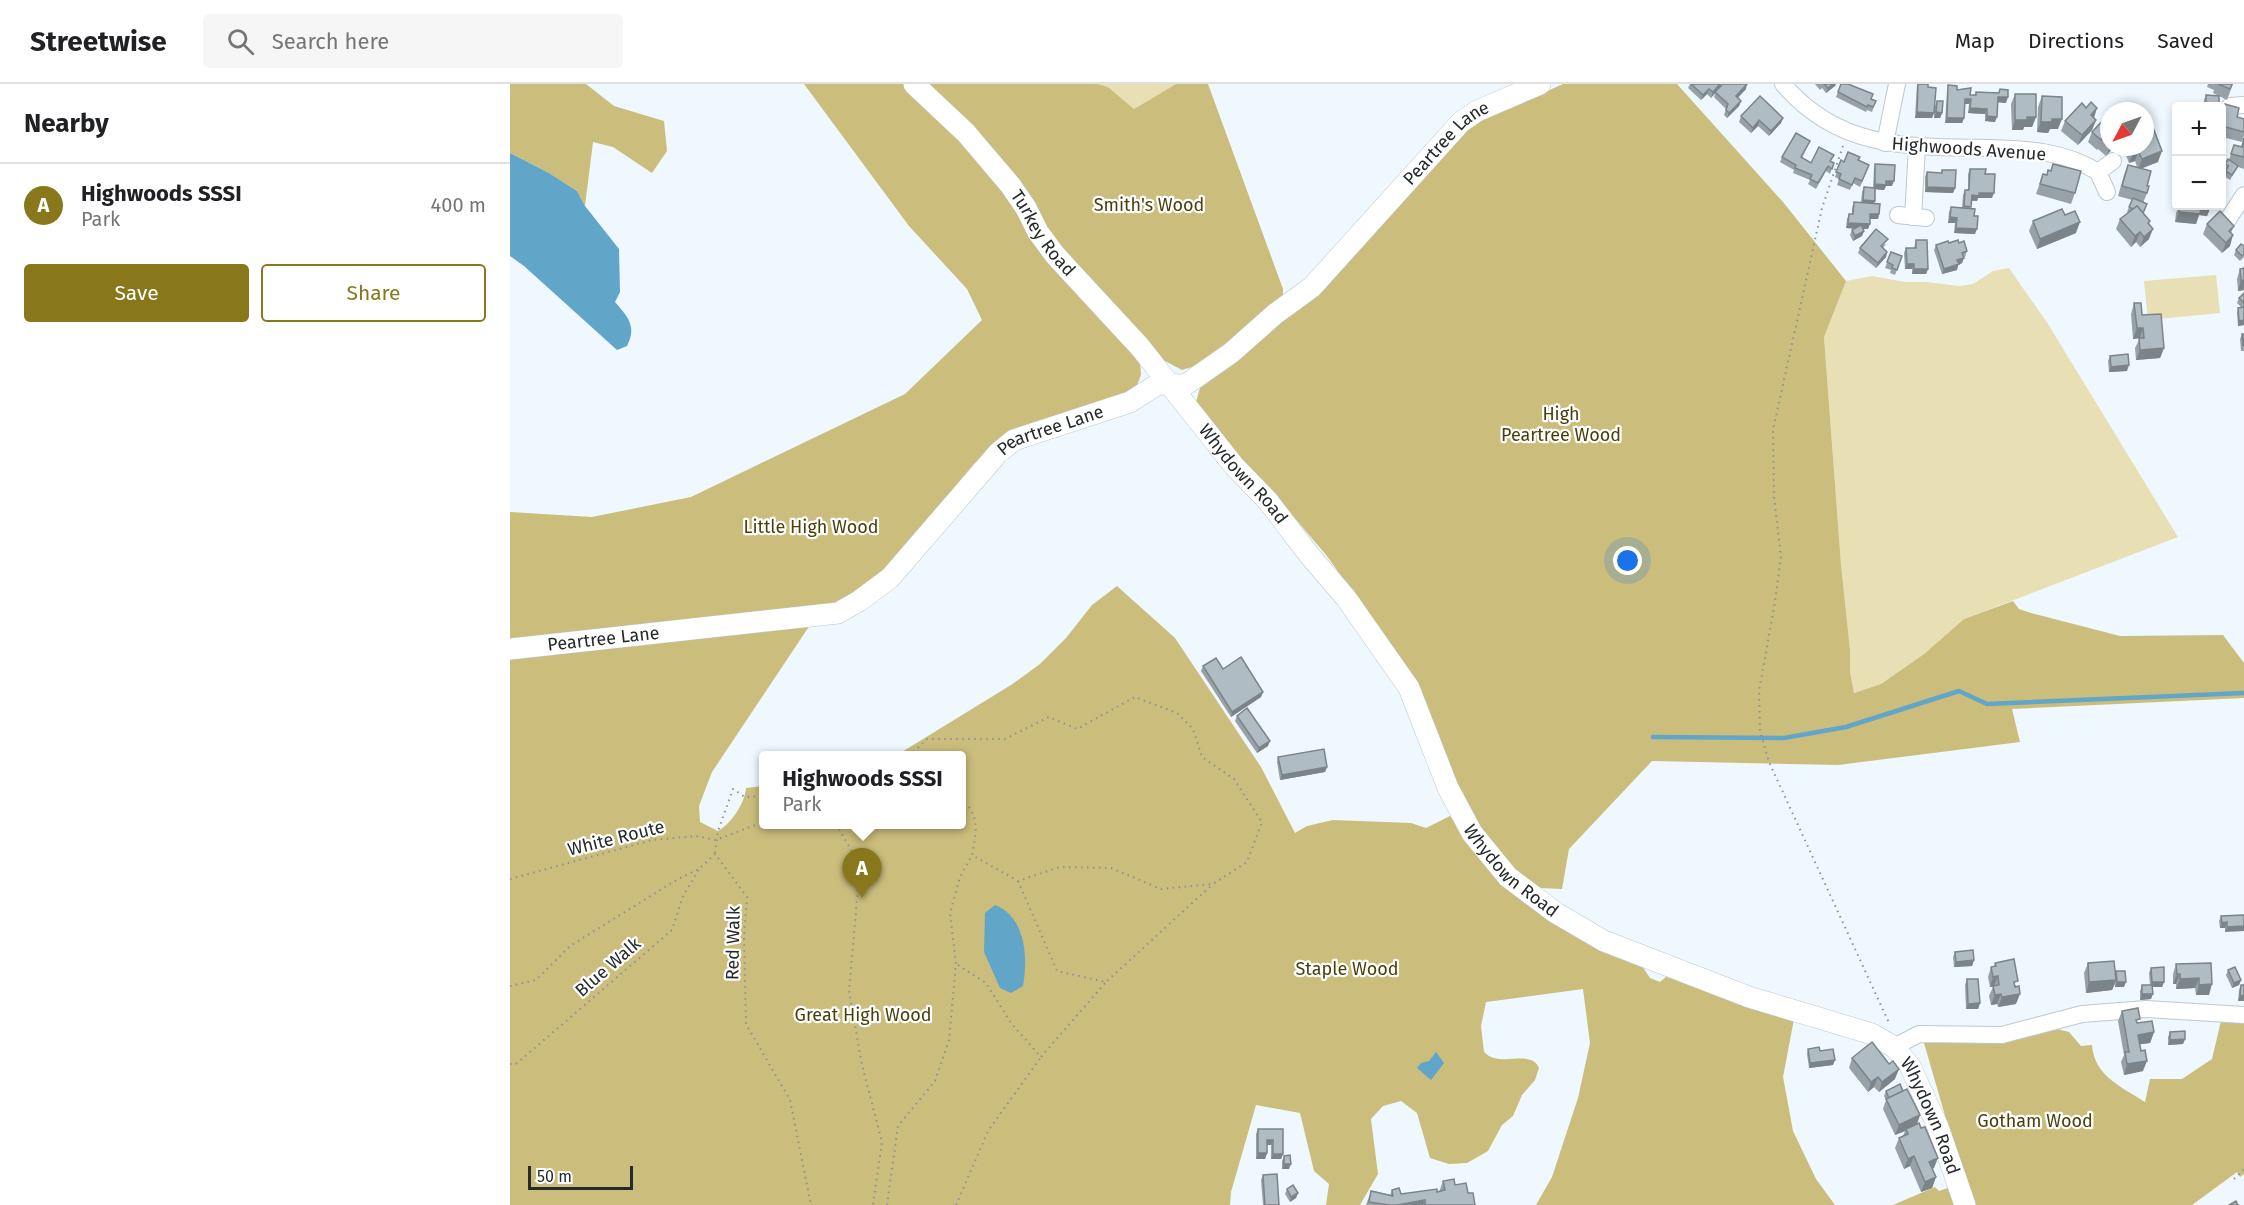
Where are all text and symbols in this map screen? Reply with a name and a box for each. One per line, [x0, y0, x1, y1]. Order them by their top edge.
search box [203, 14, 623, 68]
text: Streetwise [30, 25, 167, 58]
icon: search [224, 25, 257, 58]
text: Search here [272, 28, 389, 55]
text: Map [1955, 28, 1995, 54]
text: Directions [2028, 28, 2124, 54]
text: Saved [2157, 28, 2214, 54]
street label: Peartree Lane [1398, 96, 1492, 190]
north arrow [2100, 102, 2154, 156]
map controls [2172, 102, 2226, 210]
button: + [2172, 102, 2226, 156]
text: Nearby [24, 108, 109, 139]
street label: Highwoods Avenue [1891, 133, 2047, 165]
button: − [2172, 156, 2226, 210]
text: Highwoods SSSI [81, 180, 242, 207]
street label: Turkey Road [1006, 186, 1080, 281]
text: A [38, 193, 49, 217]
text: 400 m [431, 193, 486, 217]
park label: Smith's Wood [1094, 194, 1204, 216]
text: Park [81, 207, 120, 231]
button: Save [24, 264, 249, 322]
button: Share [261, 264, 486, 322]
street label: Peartree Lane [992, 400, 1107, 460]
park label: High Peartree Wood [1501, 403, 1621, 446]
street label: Whydown Road [1194, 420, 1292, 528]
park label: Little High Wood [743, 516, 879, 538]
your location [1613, 546, 1642, 575]
street label: Peartree Lane [546, 622, 661, 656]
popup [759, 751, 966, 829]
text: Highwoods SSSI [782, 765, 943, 792]
text: Park [782, 792, 822, 816]
street label: White Route [565, 815, 667, 861]
street label: Whydown Road [1459, 821, 1563, 922]
pin: A [842, 848, 882, 898]
street label: Red Walk [721, 905, 745, 980]
street label: Blue Walk [571, 932, 646, 1001]
park label: Staple Wood [1296, 958, 1398, 980]
park label: Great High Wood [795, 1004, 931, 1026]
street label: Whydown Road [1896, 1052, 1965, 1177]
park label: Gotham Wood [1977, 1110, 2093, 1132]
scale bar [528, 1163, 633, 1190]
text: 50 m [537, 1167, 572, 1186]

